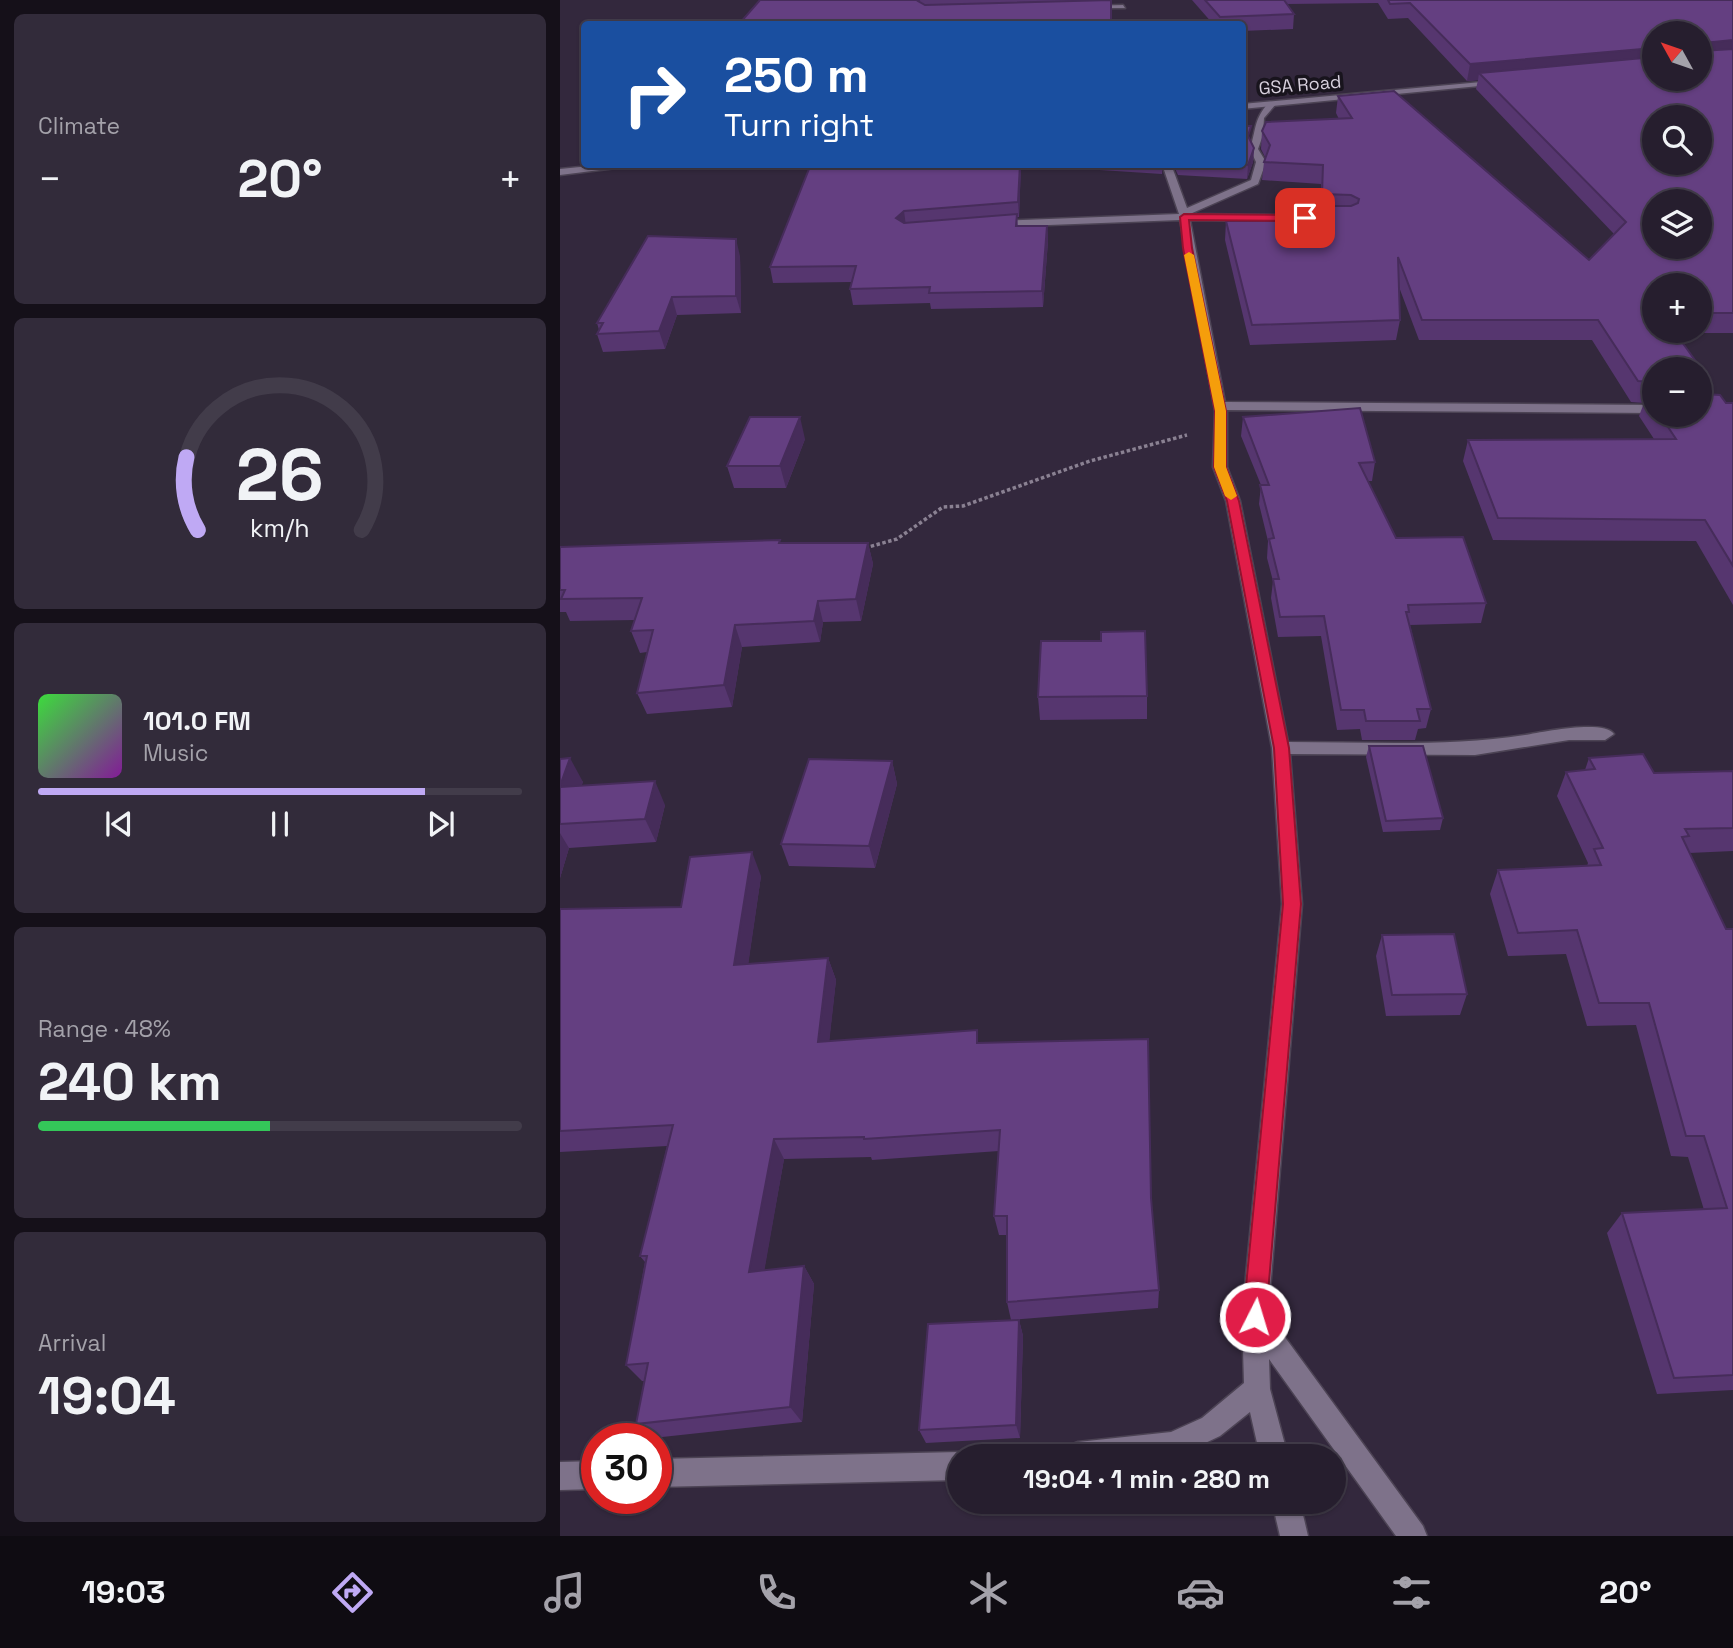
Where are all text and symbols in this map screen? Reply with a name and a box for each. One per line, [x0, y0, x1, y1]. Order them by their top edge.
north arrow [1642, 21, 1712, 91]
map controls [1642, 21, 1712, 427]
text: 250 m [724, 44, 869, 106]
icon: right [609, 49, 700, 140]
street label: GSA Road [1258, 69, 1342, 100]
text: Turn right [724, 105, 874, 145]
button: search [1642, 105, 1712, 175]
text: Climate [38, 111, 120, 141]
text: 20° [237, 146, 323, 212]
text: − [38, 155, 62, 203]
text: + [498, 155, 522, 203]
pin [1275, 188, 1335, 248]
button: layers [1642, 189, 1712, 259]
icon: arrive [1286, 199, 1324, 237]
button: + [1642, 273, 1712, 343]
button: − [1642, 357, 1712, 427]
text: 26 [236, 428, 324, 521]
text: km/h [250, 511, 310, 543]
text: 101.0 FM [143, 704, 251, 738]
text: Music [143, 738, 208, 768]
icon: previous [100, 805, 138, 843]
icon: pause [261, 805, 299, 843]
icon: next [422, 805, 460, 843]
text: Range · 48% [38, 1014, 171, 1044]
text: 240 km [38, 1049, 222, 1115]
position arrow [1218, 1280, 1292, 1354]
text: Arrival [38, 1328, 106, 1358]
text: 19:04 [38, 1363, 176, 1429]
speed limit sign: 30 [581, 1423, 672, 1514]
text: 19:04 · 1 min · 280 m [1023, 1462, 1270, 1496]
icon: directions [328, 1568, 377, 1617]
icon: music [540, 1568, 589, 1617]
icon: phone [752, 1568, 801, 1617]
icon: climate [964, 1568, 1013, 1617]
icon: car [1176, 1568, 1225, 1617]
icon: filters [1387, 1568, 1436, 1617]
text: 19:03 [81, 1572, 165, 1612]
text: 20° [1599, 1572, 1652, 1612]

